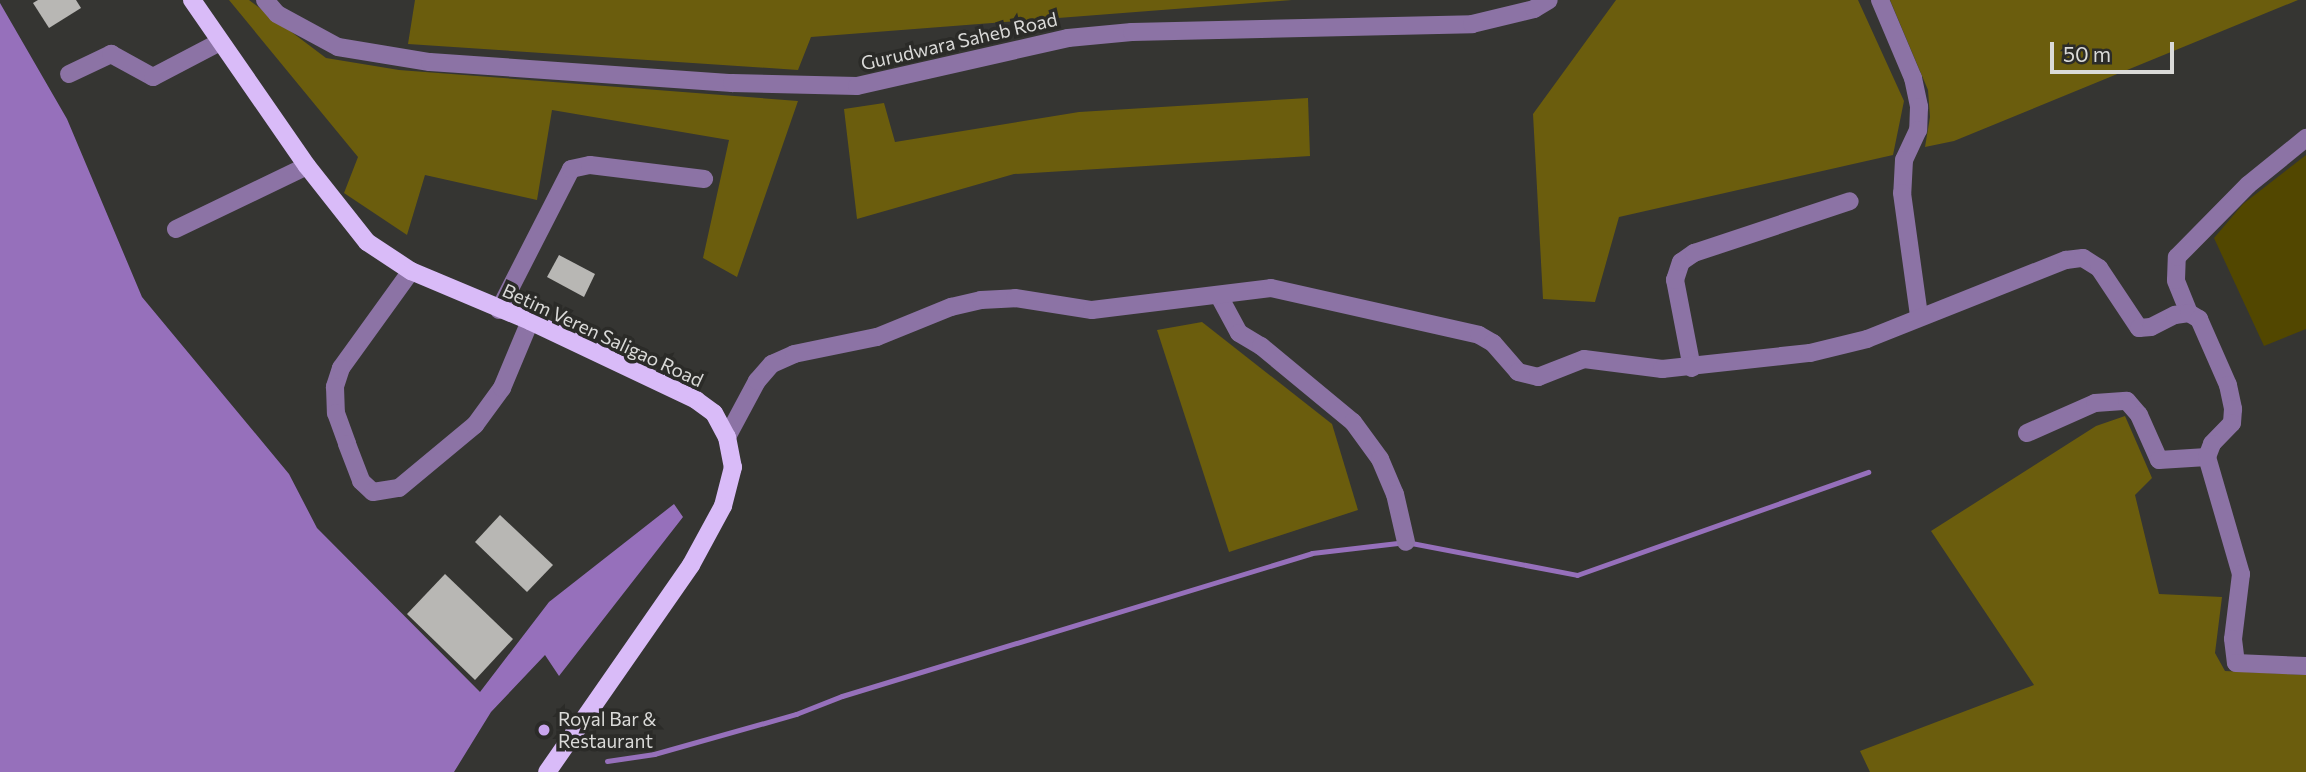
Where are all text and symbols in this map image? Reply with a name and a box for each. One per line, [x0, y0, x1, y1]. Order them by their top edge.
street label: Gurudwara Saheb Road [859, 7, 1059, 75]
scale bar [2054, 28, 2178, 72]
text: 50 m [2063, 41, 2111, 66]
street label: Betim Veren Saligao Road [499, 278, 707, 392]
place label: Royal Bar & Restaurant [558, 708, 657, 752]
marker: Royal Bar & Restaurant [536, 722, 552, 738]

